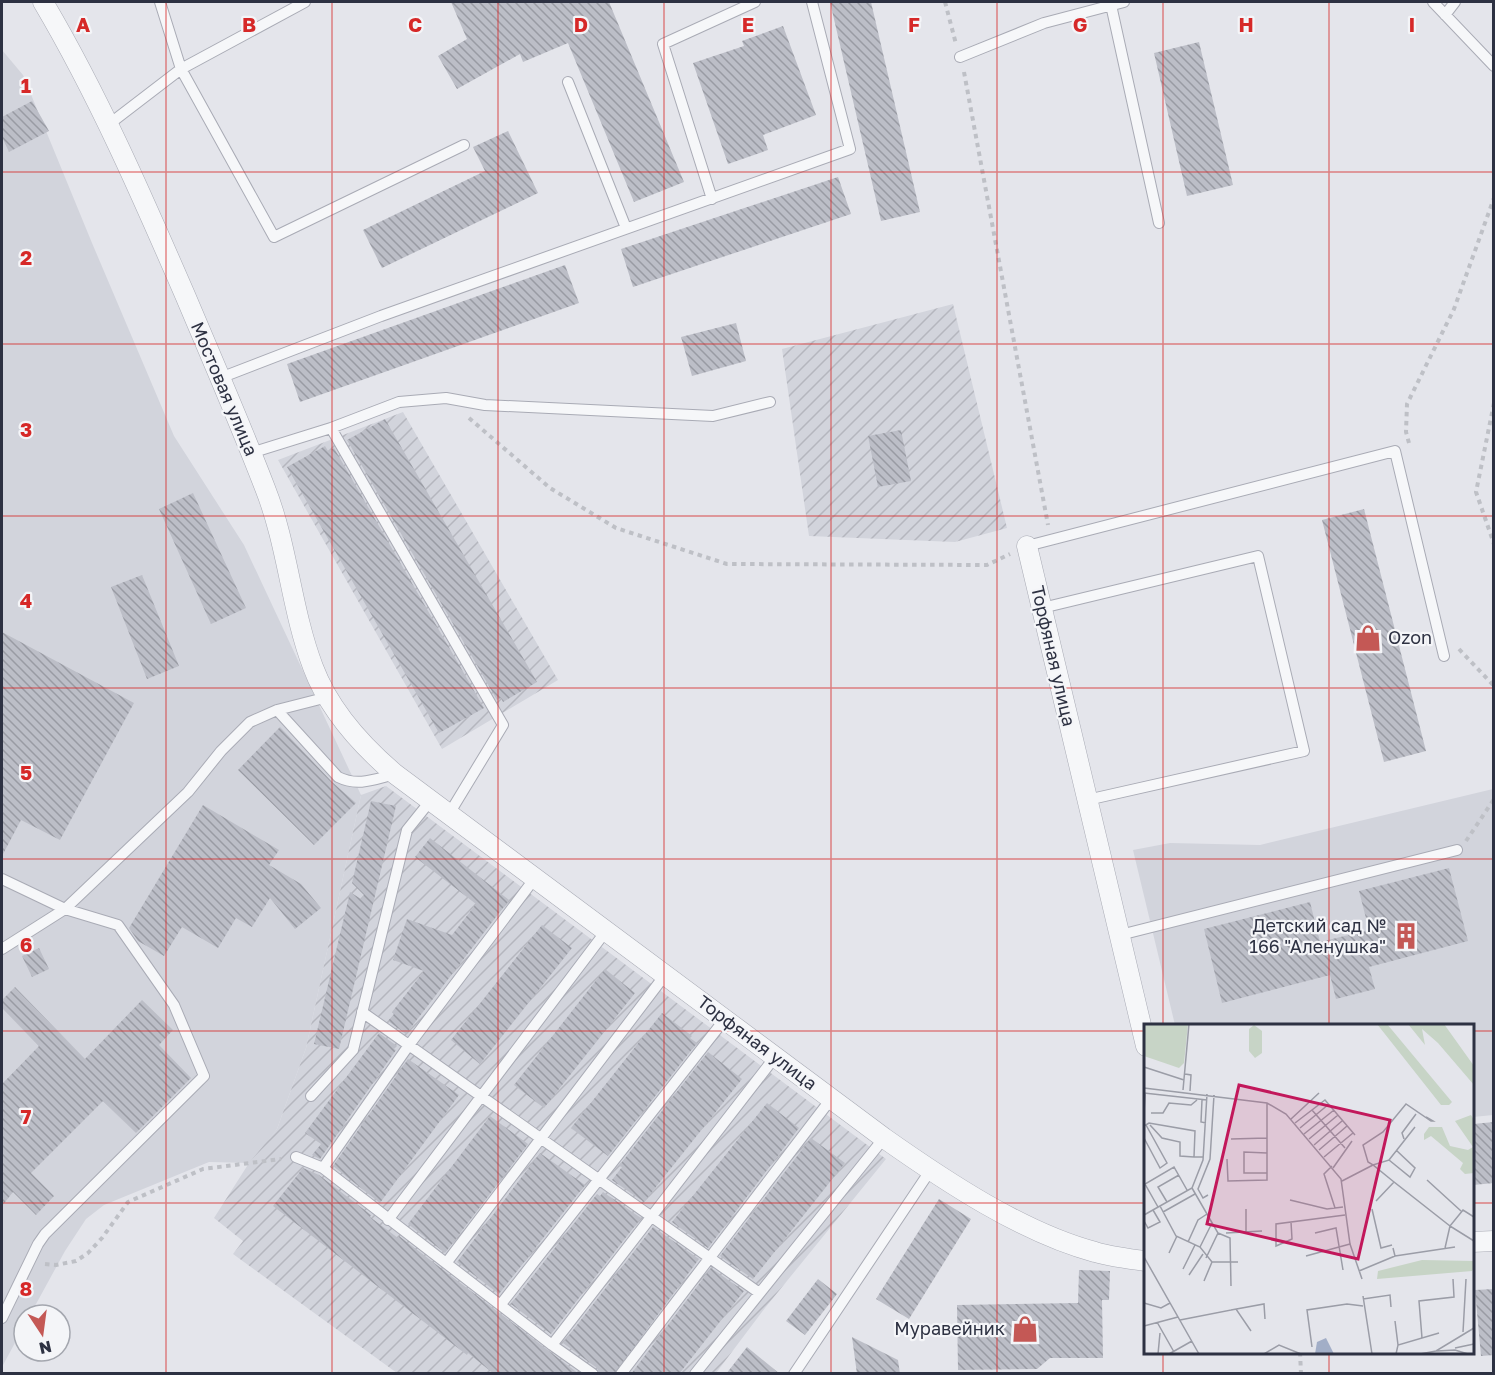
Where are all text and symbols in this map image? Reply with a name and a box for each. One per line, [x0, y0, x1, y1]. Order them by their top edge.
text: A [76, 12, 90, 36]
text: B [242, 12, 256, 36]
text: C [408, 12, 422, 36]
text: D [574, 12, 588, 36]
text: E [742, 12, 754, 36]
text: F [908, 12, 920, 36]
text: G [1073, 12, 1087, 36]
text: H [1238, 12, 1254, 36]
text: I [1409, 12, 1415, 36]
text: 1 [21, 73, 31, 97]
text: 2 [20, 245, 32, 269]
street label: Мостовая улица [187, 318, 263, 459]
text: 3 [20, 417, 32, 441]
street label: Торфяная улица [1027, 583, 1081, 728]
text: 4 [20, 588, 32, 612]
shop icon: Ozon [1353, 623, 1383, 653]
place label: Ozon [1388, 626, 1432, 648]
text: 5 [20, 760, 32, 784]
place label: Детский сад № 166 "Аленушка" [1249, 914, 1386, 957]
building icon: Детский сад № 166 "Аленушка" [1391, 921, 1421, 951]
text: 6 [20, 932, 32, 956]
street label: Торфяная улица [694, 990, 822, 1094]
inset map [1144, 1024, 1474, 1354]
text: 7 [21, 1104, 32, 1128]
text: 8 [20, 1276, 32, 1300]
north arrow [12, 1303, 72, 1363]
shop icon: Муравейник [1010, 1314, 1040, 1344]
place label: Муравейник [894, 1317, 1005, 1339]
text: N [37, 1337, 54, 1359]

